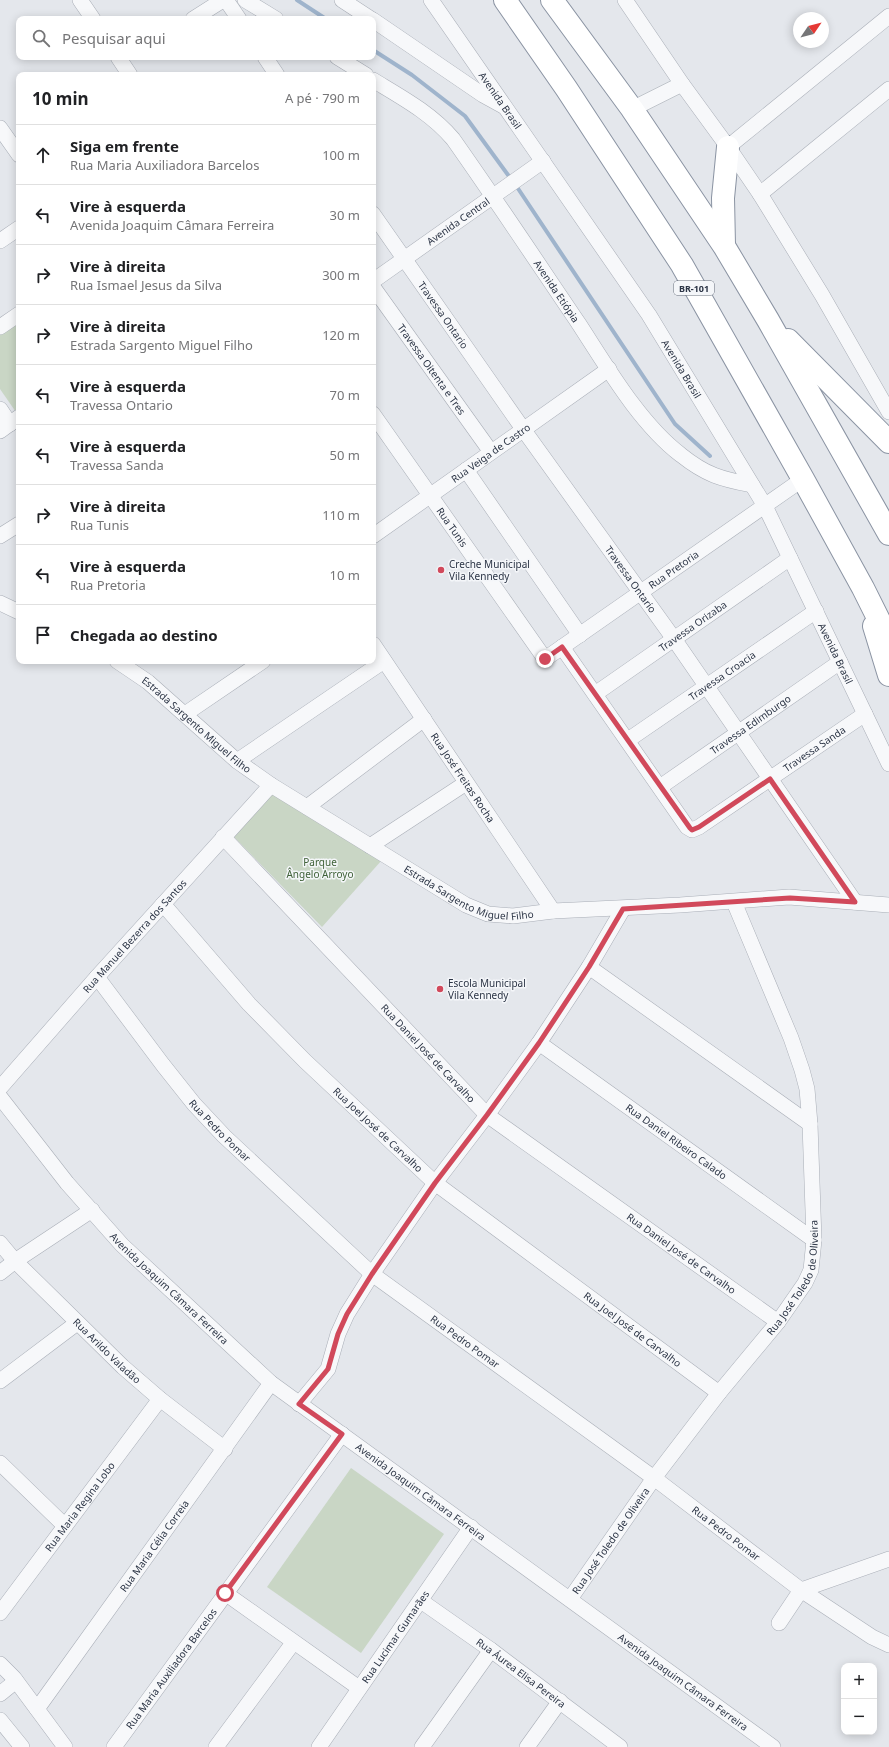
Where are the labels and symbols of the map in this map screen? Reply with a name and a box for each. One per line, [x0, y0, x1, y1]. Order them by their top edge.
north arrow [793, 12, 829, 48]
street label: Avenida Brasil [476, 69, 525, 132]
street label: Avenida Central [424, 194, 492, 248]
street label: Avenida Etiópia [531, 257, 583, 325]
street label: Travessa Ontario [415, 278, 472, 351]
road number: BR-101 [674, 281, 714, 295]
street label: Travessa Oitenta e Tres [394, 321, 469, 418]
street label: Avenida Brasil [658, 337, 705, 401]
street label: Rua Veiga de Castro [448, 420, 533, 486]
street label: Rua Tunis [433, 504, 471, 550]
street label: Travessa Ontario [602, 543, 660, 615]
street label: Rua Pretoria [646, 547, 701, 592]
place label: Creche Municipal Vila Kennedy [449, 557, 530, 583]
marker: Creche Municipal Vila Kennedy [436, 565, 446, 575]
street label: Travessa Orizaba [656, 597, 729, 655]
street label: Avenida Brasil [815, 620, 856, 686]
street label: Travessa Croacia [686, 648, 758, 703]
route end [536, 650, 554, 668]
street label: Estrada Sargento Miguel Filho [139, 673, 254, 776]
street label: Travessa Edimburgo [707, 691, 794, 757]
street label: Travessa Sanda [780, 722, 848, 775]
street label: Rua José Freitas Rocha [428, 730, 498, 825]
park label: Parque Ângelo Arroyo [286, 855, 354, 881]
street label: Estrada Sargento Miguel Filho [401, 862, 534, 923]
street label: Rua Manuel Bezerra dos Santos [79, 876, 190, 996]
place label: Escola Municipal Vila Kennedy [448, 976, 526, 1002]
marker: Escola Municipal Vila Kennedy [435, 984, 445, 994]
street label: Rua Daniel José de Carvalho [378, 1001, 478, 1105]
street label: Rua Joel José de Carvalho [330, 1084, 426, 1175]
street label: Rua Pedro Pomar [186, 1097, 254, 1165]
street label: Rua Daniel Ribeiro Calado [623, 1100, 730, 1182]
street label: Rua Daniel José de Carvalho [624, 1210, 739, 1297]
street label: Rua José Toledo de Oliveira [763, 1220, 821, 1338]
street label: Avenida Joaquim Câmara Ferreira [107, 1229, 232, 1347]
street label: Rua Joel José de Carvalho [581, 1288, 684, 1370]
street label: Rua Pedro Pomar [428, 1312, 503, 1371]
street label: Rua Arildo Valadão [70, 1315, 144, 1386]
street label: Avenida Joaquim Câmara Ferreira [353, 1440, 489, 1543]
street label: Rua Maria Regina Lobo [41, 1459, 118, 1554]
street label: Rua José Toledo de Oliveira [569, 1485, 652, 1597]
street label: Rua Maria Célia Correia [116, 1497, 192, 1594]
street label: Rua Pedro Pomar [689, 1503, 763, 1564]
route start [216, 1584, 234, 1602]
street label: Rua Lucimar Gumarães [358, 1587, 432, 1686]
street label: Rua Maria Auxiliadora Barcelos [122, 1605, 220, 1732]
street label: Avenida Joaquim Câmara Ferreira [615, 1630, 751, 1734]
street label: Rua Áurea Elisa Pereira [473, 1635, 568, 1711]

